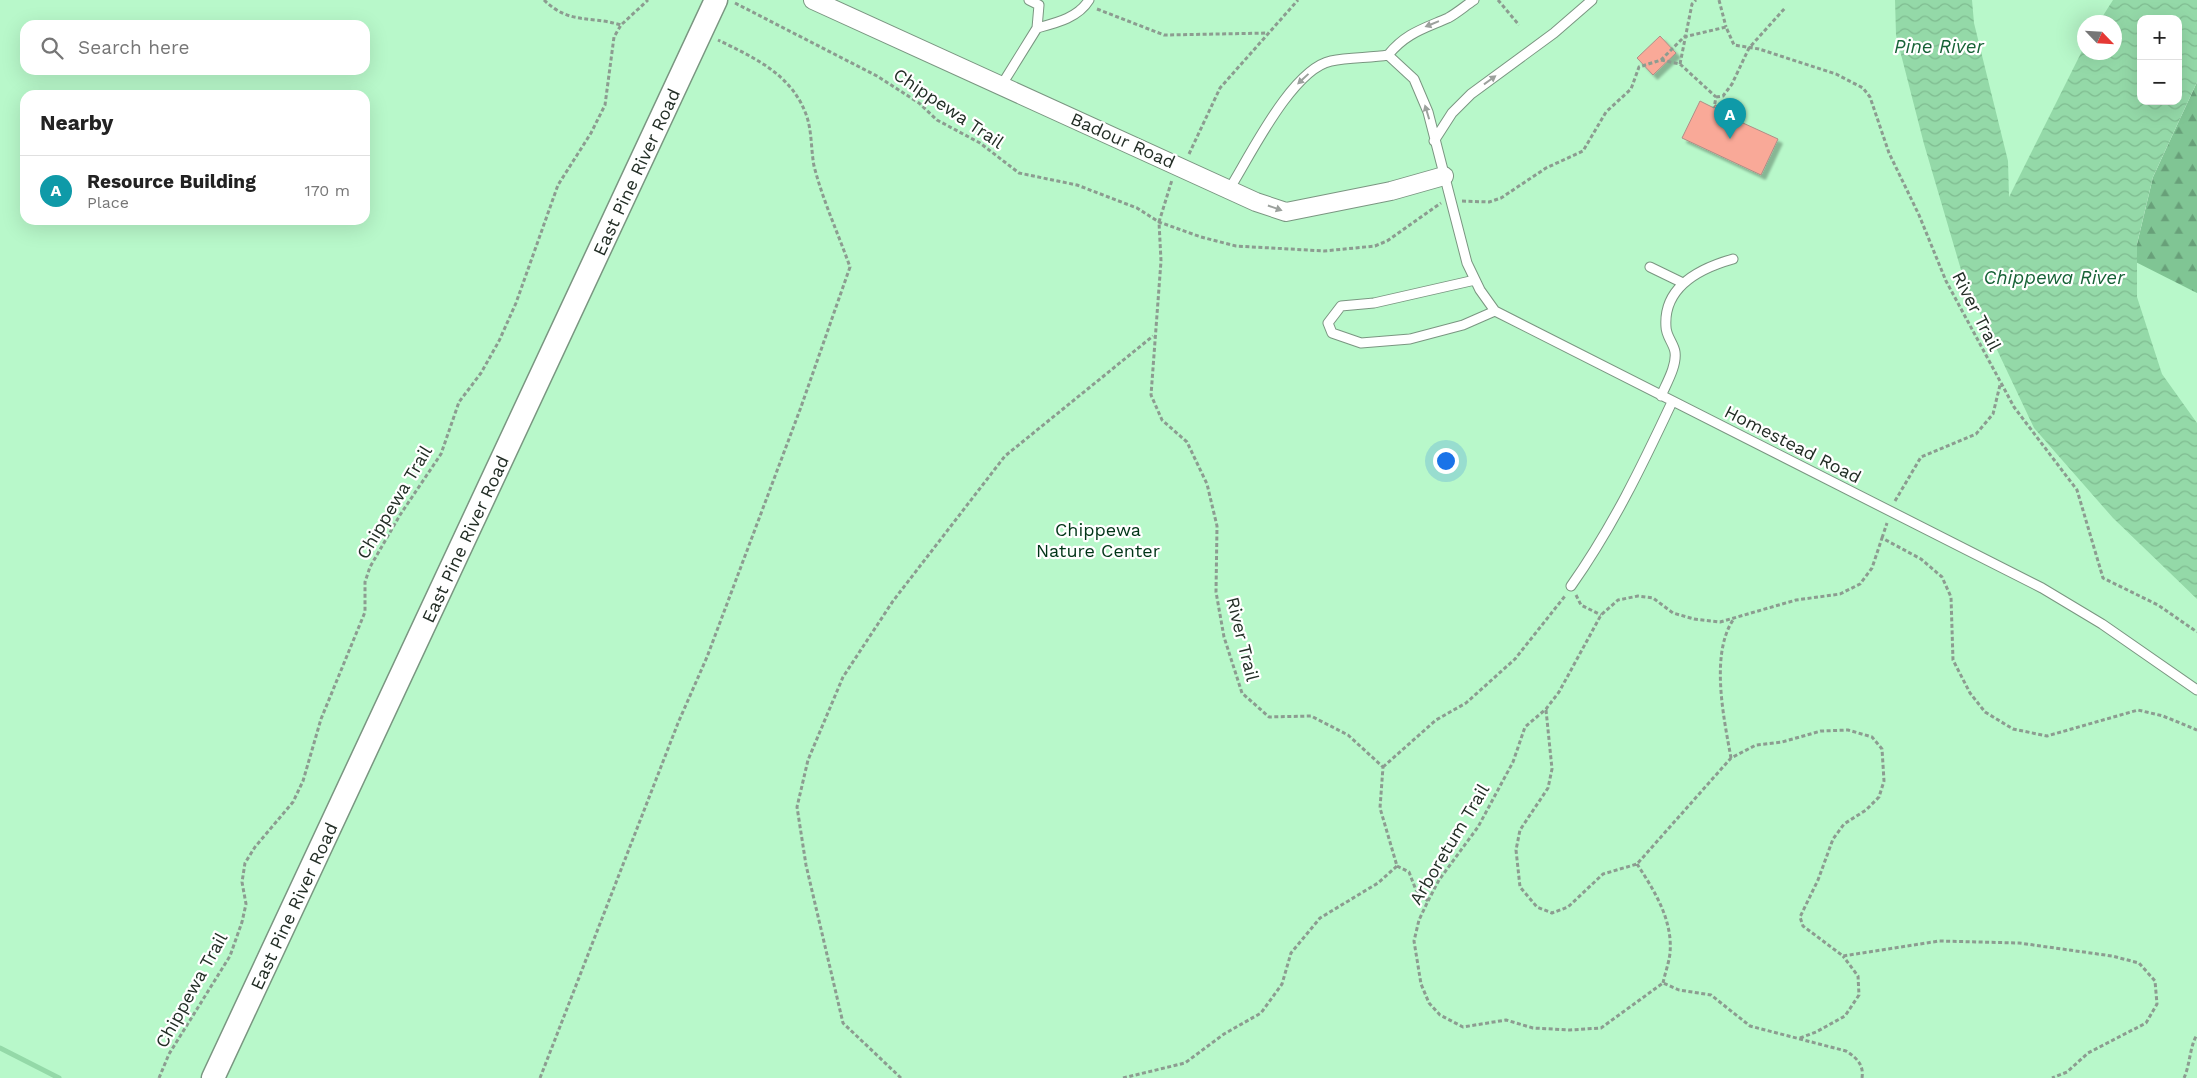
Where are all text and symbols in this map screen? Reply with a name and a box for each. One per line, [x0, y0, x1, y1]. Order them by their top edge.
north arrow [2077, 15, 2122, 60]
map controls [2137, 15, 2182, 105]
button: + [2137, 15, 2182, 60]
search box [20, 20, 370, 75]
one-way arrow [1424, 20, 1439, 28]
icon: search [38, 34, 66, 62]
water label: Pine River [1894, 35, 1985, 58]
text: Search here [78, 36, 189, 59]
button: − [2137, 60, 2182, 105]
street label: Chippewa Trail [890, 63, 1009, 153]
one-way arrow [1297, 73, 1309, 85]
one-way arrow [1483, 75, 1497, 85]
street label: East Pine River Road [588, 85, 684, 259]
pin: A [1714, 98, 1746, 139]
one-way arrow [1422, 105, 1430, 120]
street label: Badour Road [1068, 108, 1178, 172]
text: Nearby [40, 110, 113, 135]
text: Resource Building [87, 170, 256, 193]
text: A [51, 181, 61, 200]
text: 170 m [304, 181, 350, 200]
text: Place [87, 193, 129, 212]
one-way arrow [1267, 205, 1282, 212]
water label: Chippewa River [1983, 266, 2125, 289]
street label: River Trail [1948, 268, 2006, 355]
street label: Homestead Road [1721, 401, 1865, 487]
street label: Chippewa Trail [352, 441, 436, 562]
your location [1433, 448, 1459, 474]
street label: East Pine River Road [417, 452, 513, 626]
park label: Chippewa Nature Center [1036, 519, 1160, 561]
street label: River Trail [1222, 595, 1264, 684]
street label: Arboretum Trail [1405, 779, 1494, 908]
street label: East Pine River Road [245, 819, 341, 993]
street label: Chippewa Trail [151, 928, 232, 1051]

